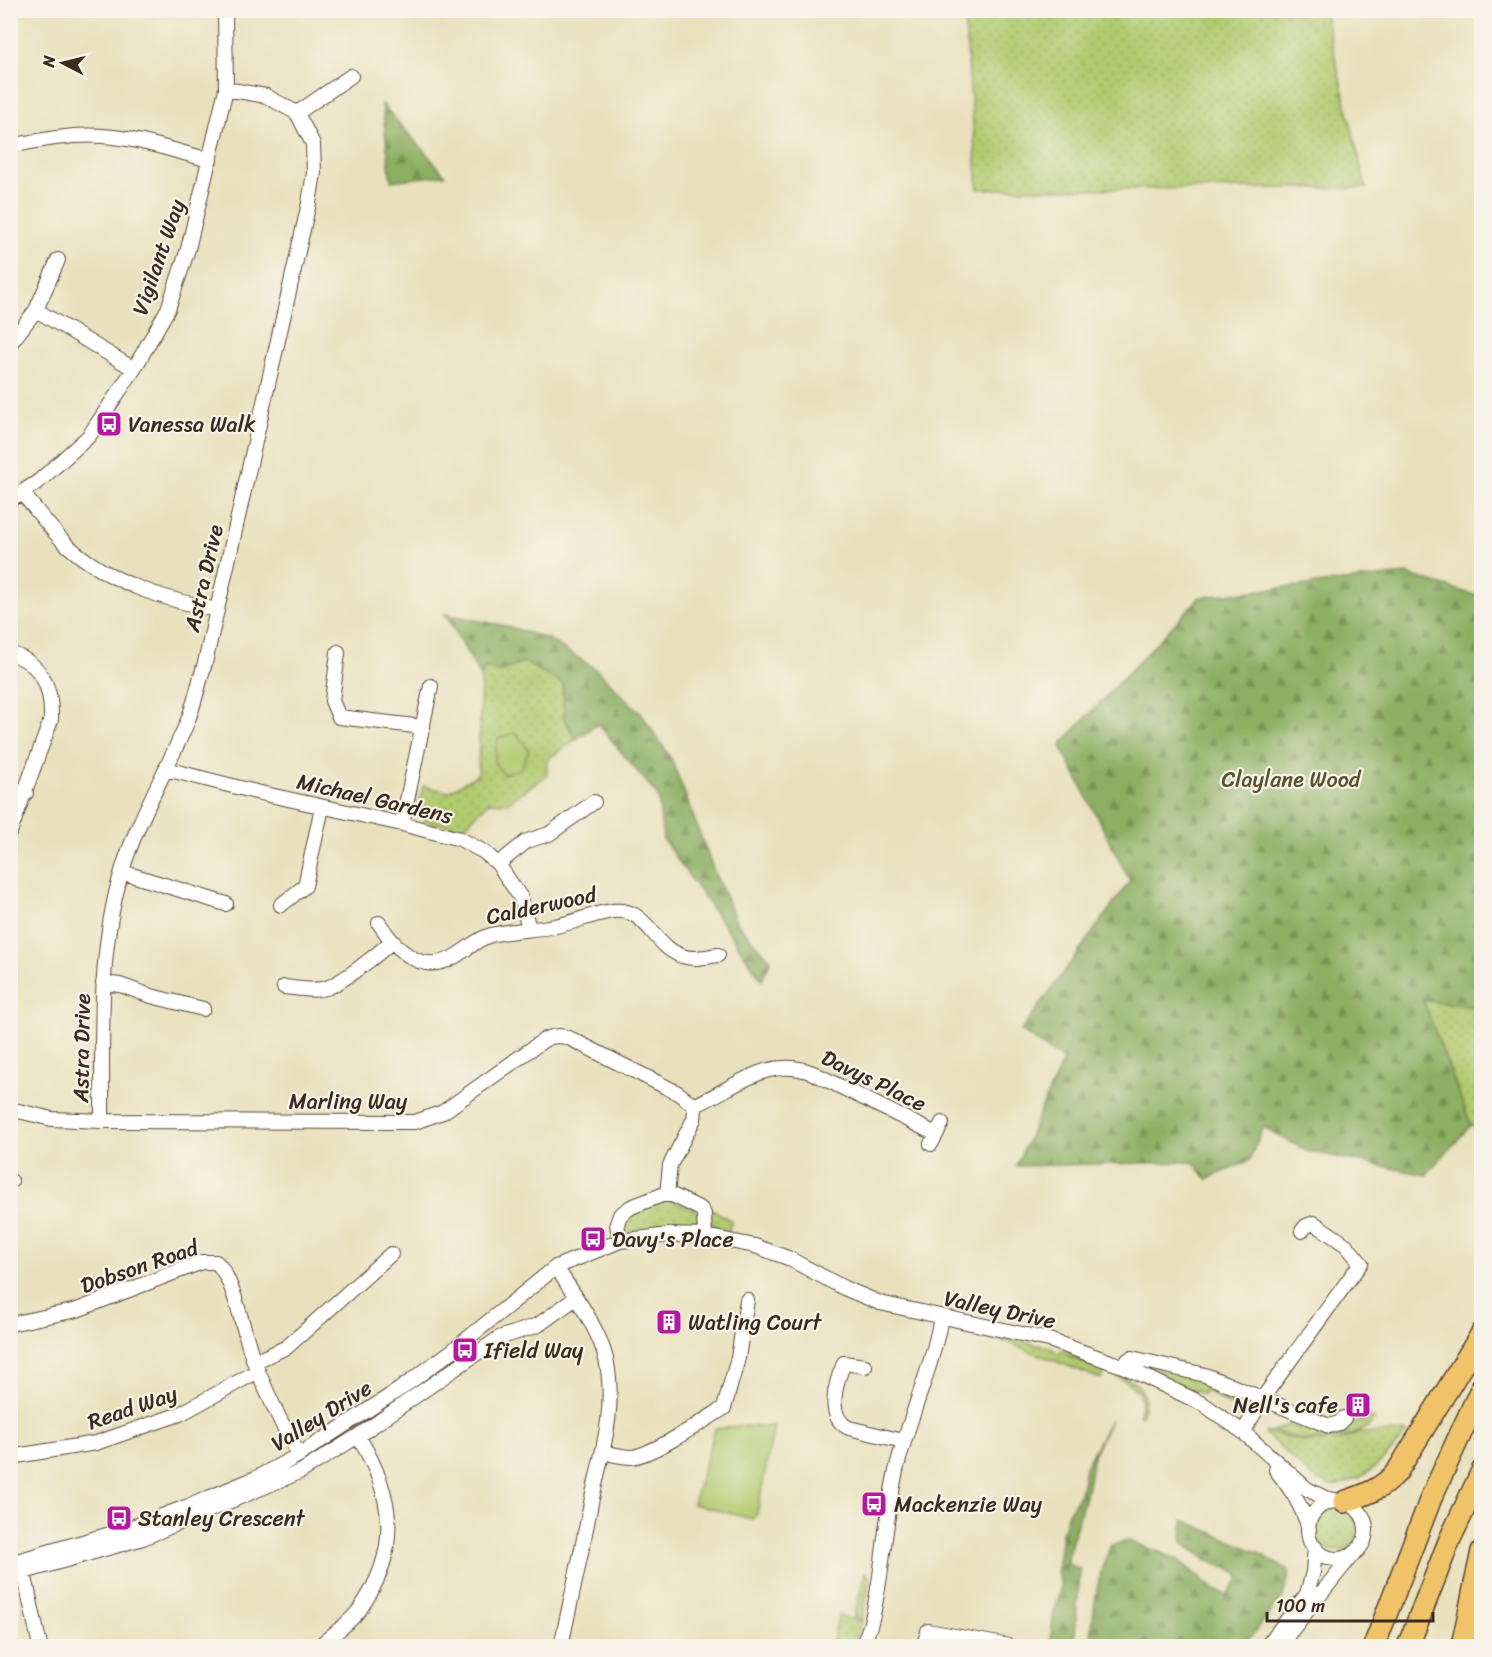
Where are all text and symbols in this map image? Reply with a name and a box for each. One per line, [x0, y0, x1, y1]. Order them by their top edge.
north arrow [33, 33, 93, 93]
text: N [33, 53, 64, 69]
street label: Vigilant Way [120, 193, 197, 320]
place label: Vanessa Walk [128, 405, 256, 444]
bus stop icon: Vanessa Walk [94, 409, 124, 439]
street label: Astra Drive [172, 520, 235, 637]
park label: Claylane Wood [1222, 760, 1362, 799]
street label: Michael Gardens [293, 762, 458, 836]
street label: Calderwood [482, 874, 601, 936]
street label: Astra Drive [61, 993, 102, 1104]
street label: Davys Place [814, 1038, 933, 1123]
street label: Marling Way [289, 1082, 408, 1121]
place label: Davy's Place [612, 1220, 734, 1259]
bus stop icon: Davy's Place [578, 1224, 608, 1254]
street label: Dobson Road [75, 1228, 205, 1305]
street label: Valley Drive [940, 1279, 1059, 1340]
place label: Watling Court [688, 1303, 822, 1342]
building icon: Watling Court [654, 1307, 684, 1337]
place label: Ifield Way [483, 1331, 584, 1370]
bus stop icon: Ifield Way [450, 1335, 480, 1365]
street label: Valley Drive [263, 1369, 380, 1462]
street label: Read Way [82, 1374, 183, 1441]
place label: Nell's cafe [1233, 1386, 1338, 1425]
building icon: Nell's cafe [1343, 1390, 1373, 1420]
place label: Mackenzie Way [894, 1485, 1042, 1524]
bus stop icon: Mackenzie Way [859, 1489, 889, 1519]
place label: Stanley Crescent [138, 1499, 306, 1538]
bus stop icon: Stanley Crescent [104, 1503, 134, 1533]
scale bar [1267, 1585, 1434, 1623]
text: 100 m [1276, 1590, 1325, 1622]

